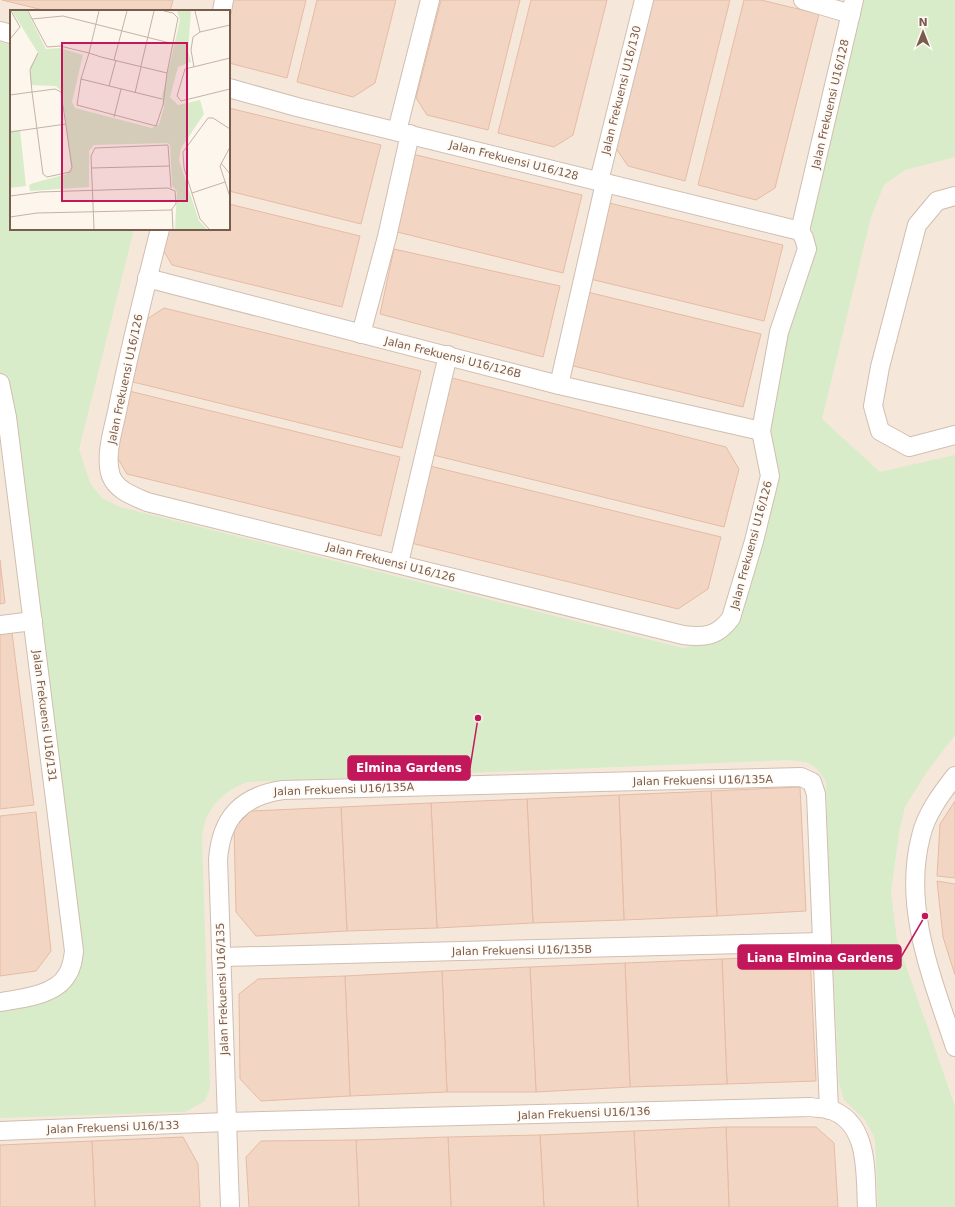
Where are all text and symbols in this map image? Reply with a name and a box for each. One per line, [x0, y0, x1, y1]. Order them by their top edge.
inset map [10, 10, 230, 230]
north arrow [903, 12, 943, 52]
text: N [918, 16, 928, 29]
street label: Jalan Frekuensi U16/130 [599, 24, 644, 157]
street label: Jalan Frekuensi U16/128 [809, 38, 852, 171]
street label: Jalan Frekuensi U16/128 [447, 138, 580, 183]
street label: Jalan Frekuensi U16/126 [105, 313, 146, 446]
street label: Jalan Frekuensi U16/126B [382, 334, 522, 381]
street label: Jalan Frekuensi U16/126 [728, 479, 775, 612]
street label: Jalan Frekuensi U16/126 [324, 540, 457, 585]
street label: Jalan Frekuensi U16/131 [30, 648, 59, 783]
callout: Elmina Gardens [348, 756, 470, 780]
text: Elmina Gardens [356, 761, 462, 775]
street label: Jalan Frekuensi U16/135A [632, 773, 774, 788]
street label: Jalan Frekuensi U16/135A [273, 781, 415, 798]
street label: Jalan Frekuensi U16/135 [214, 922, 231, 1056]
street label: Jalan Frekuensi U16/135B [451, 943, 592, 958]
callout: Liana Elmina Gardens [738, 945, 901, 969]
text: Liana Elmina Gardens [747, 951, 893, 965]
street label: Jalan Frekuensi U16/136 [517, 1105, 651, 1122]
street label: Jalan Frekuensi U16/133 [46, 1119, 180, 1136]

